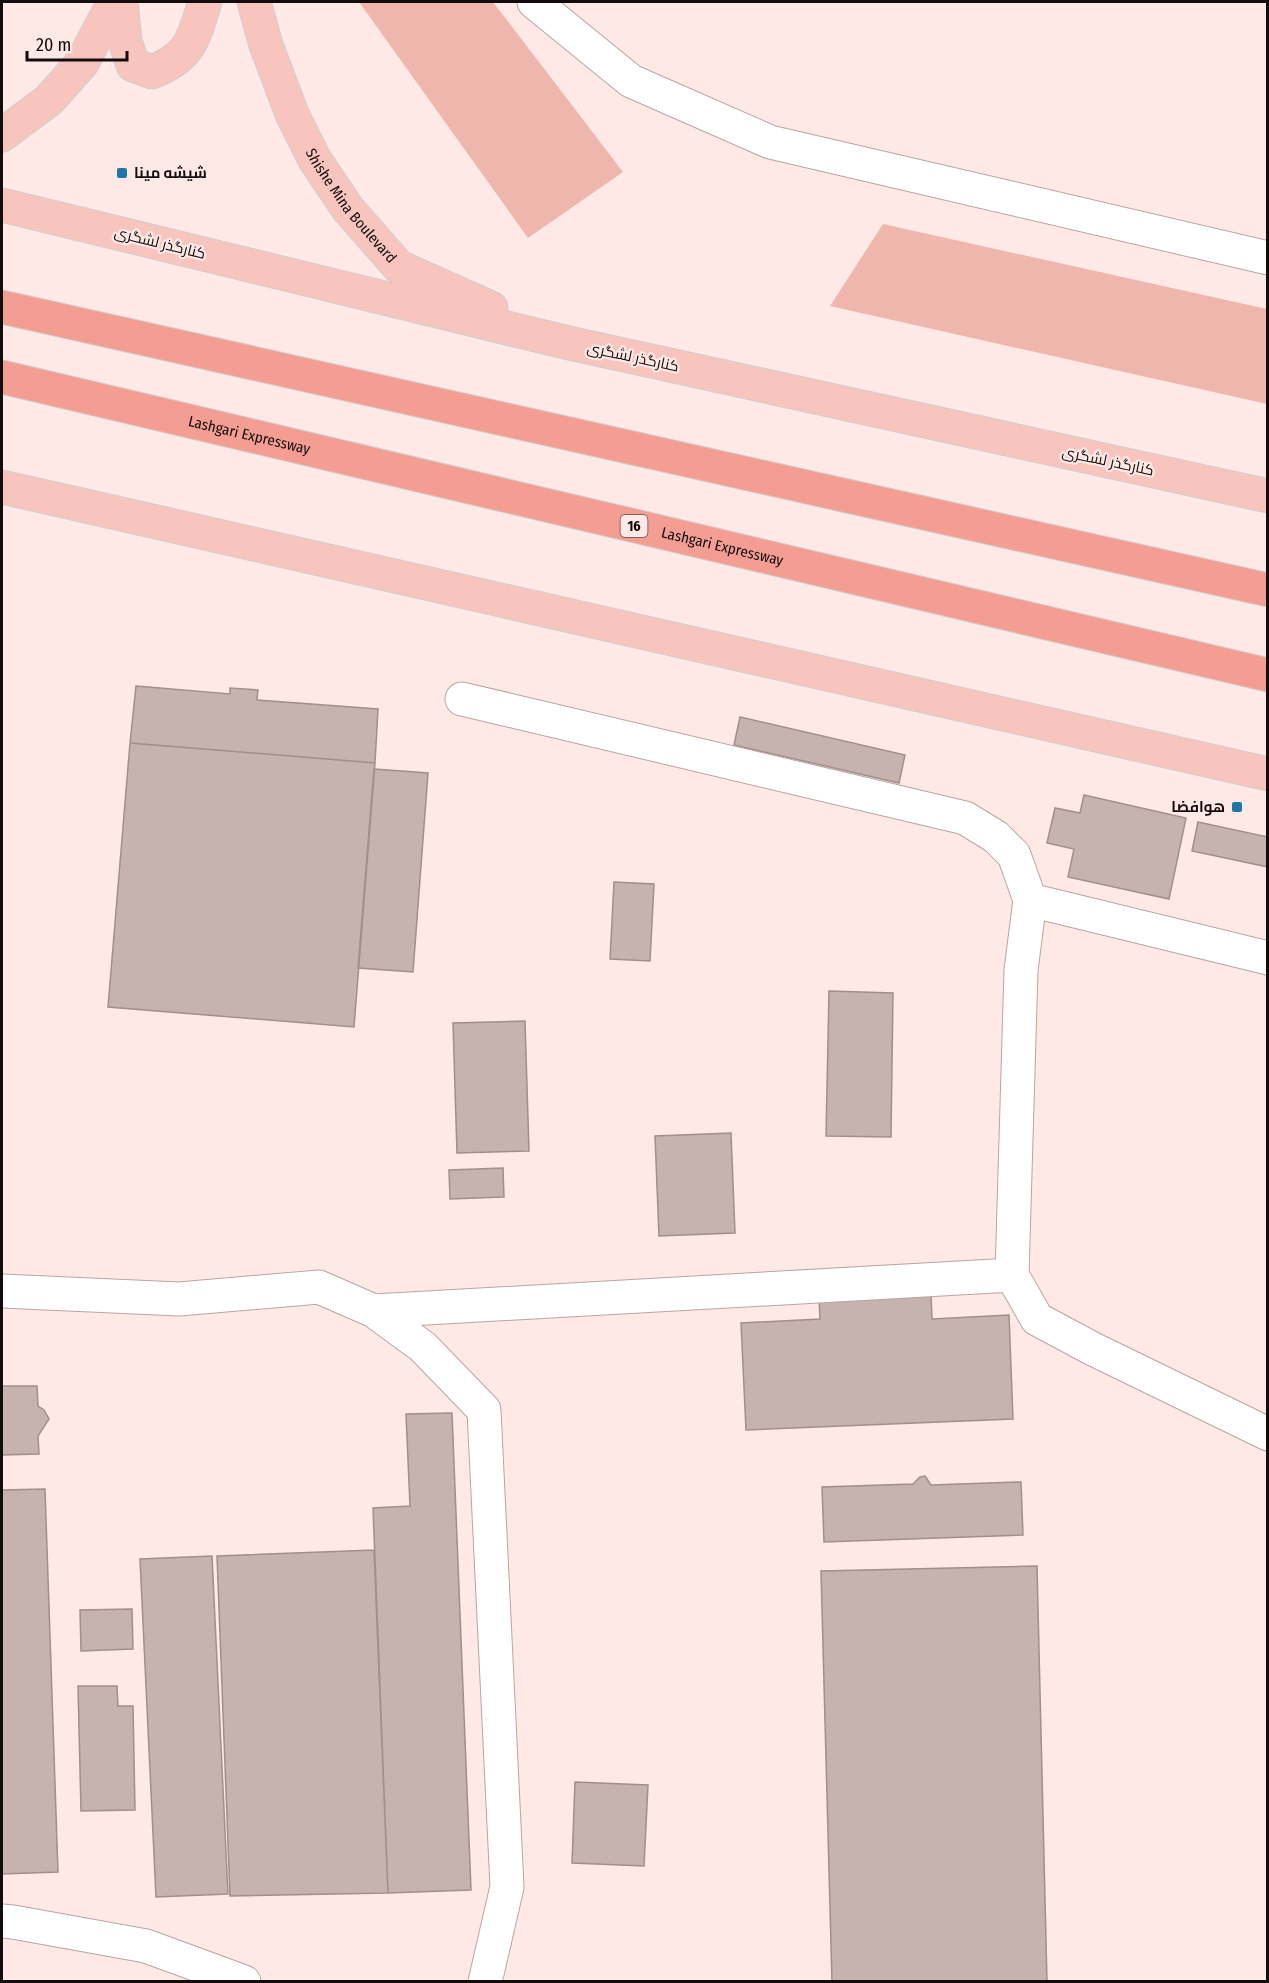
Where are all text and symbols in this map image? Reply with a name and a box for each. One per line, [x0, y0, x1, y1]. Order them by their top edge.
scale bar [27, 24, 128, 62]
text: 20 m [36, 34, 71, 56]
street label: Shishe Mina Boulevard [302, 146, 400, 267]
place label: شیشه مینا [134, 164, 207, 182]
marker: شیشه مینا [115, 166, 129, 180]
street label: کنارگذر لشگری [112, 223, 207, 264]
street label: کنارگذر لشگری [585, 338, 681, 376]
street label: Lashgari Expressway [186, 412, 312, 458]
street label: کنارگذر لشگری [1060, 442, 1156, 480]
road number: 16 [620, 515, 648, 537]
street label: Lashgari Expressway [660, 524, 785, 570]
place label: هوافضا [1171, 798, 1225, 816]
marker: هوافضا [1230, 800, 1244, 814]

